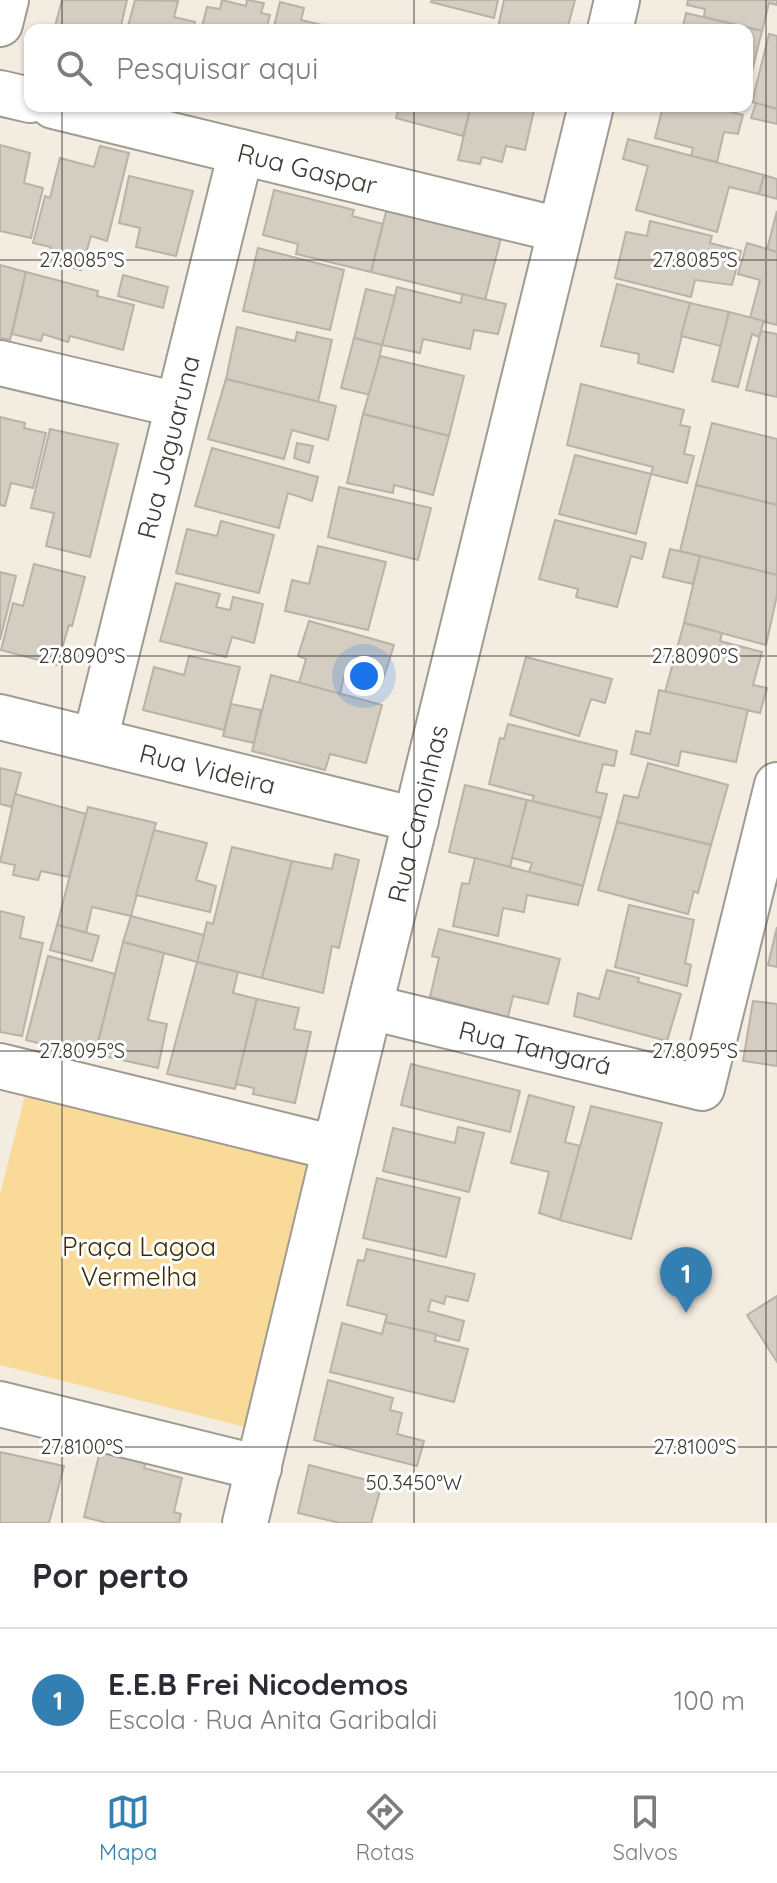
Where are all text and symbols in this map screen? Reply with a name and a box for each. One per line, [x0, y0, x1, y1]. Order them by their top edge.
search box [24, 24, 753, 112]
icon: search [52, 46, 96, 90]
text: Pesquisar aqui [116, 49, 318, 87]
street label: Rua Gaspar [234, 135, 381, 201]
text: 27.8085°S [39, 247, 125, 272]
text: 27.8085°S [652, 247, 738, 272]
street label: Rua Jaguaruna [129, 352, 206, 542]
text: 27.8090°S [39, 643, 125, 668]
text: 27.8090°S [652, 643, 738, 668]
your location [344, 656, 384, 696]
street label: Rua Canoinhas [379, 721, 455, 906]
street label: Rua Videira [136, 736, 279, 801]
street label: Rua Tangará [455, 1013, 615, 1082]
text: 27.8095°S [39, 1038, 125, 1063]
text: 27.8095°S [652, 1038, 738, 1063]
park label: Praça Lagoa Vermelha [62, 1230, 216, 1293]
pin: 1 [660, 1247, 712, 1313]
text: 27.8100°S [40, 1434, 124, 1459]
text: 27.8100°S [653, 1434, 737, 1459]
text: 50.3450°W [366, 1470, 462, 1495]
text: Por perto [32, 1554, 189, 1597]
text: E.E.B Frei Nicodemos [108, 1665, 408, 1703]
text: 1 [53, 1684, 63, 1717]
text: 100 m [674, 1684, 745, 1717]
text: Escola · Rua Anita Garibaldi [108, 1703, 437, 1736]
tab: Mapa [99, 1790, 157, 1866]
tab: Rotas [355, 1790, 414, 1866]
tab: Salvos [613, 1790, 678, 1866]

